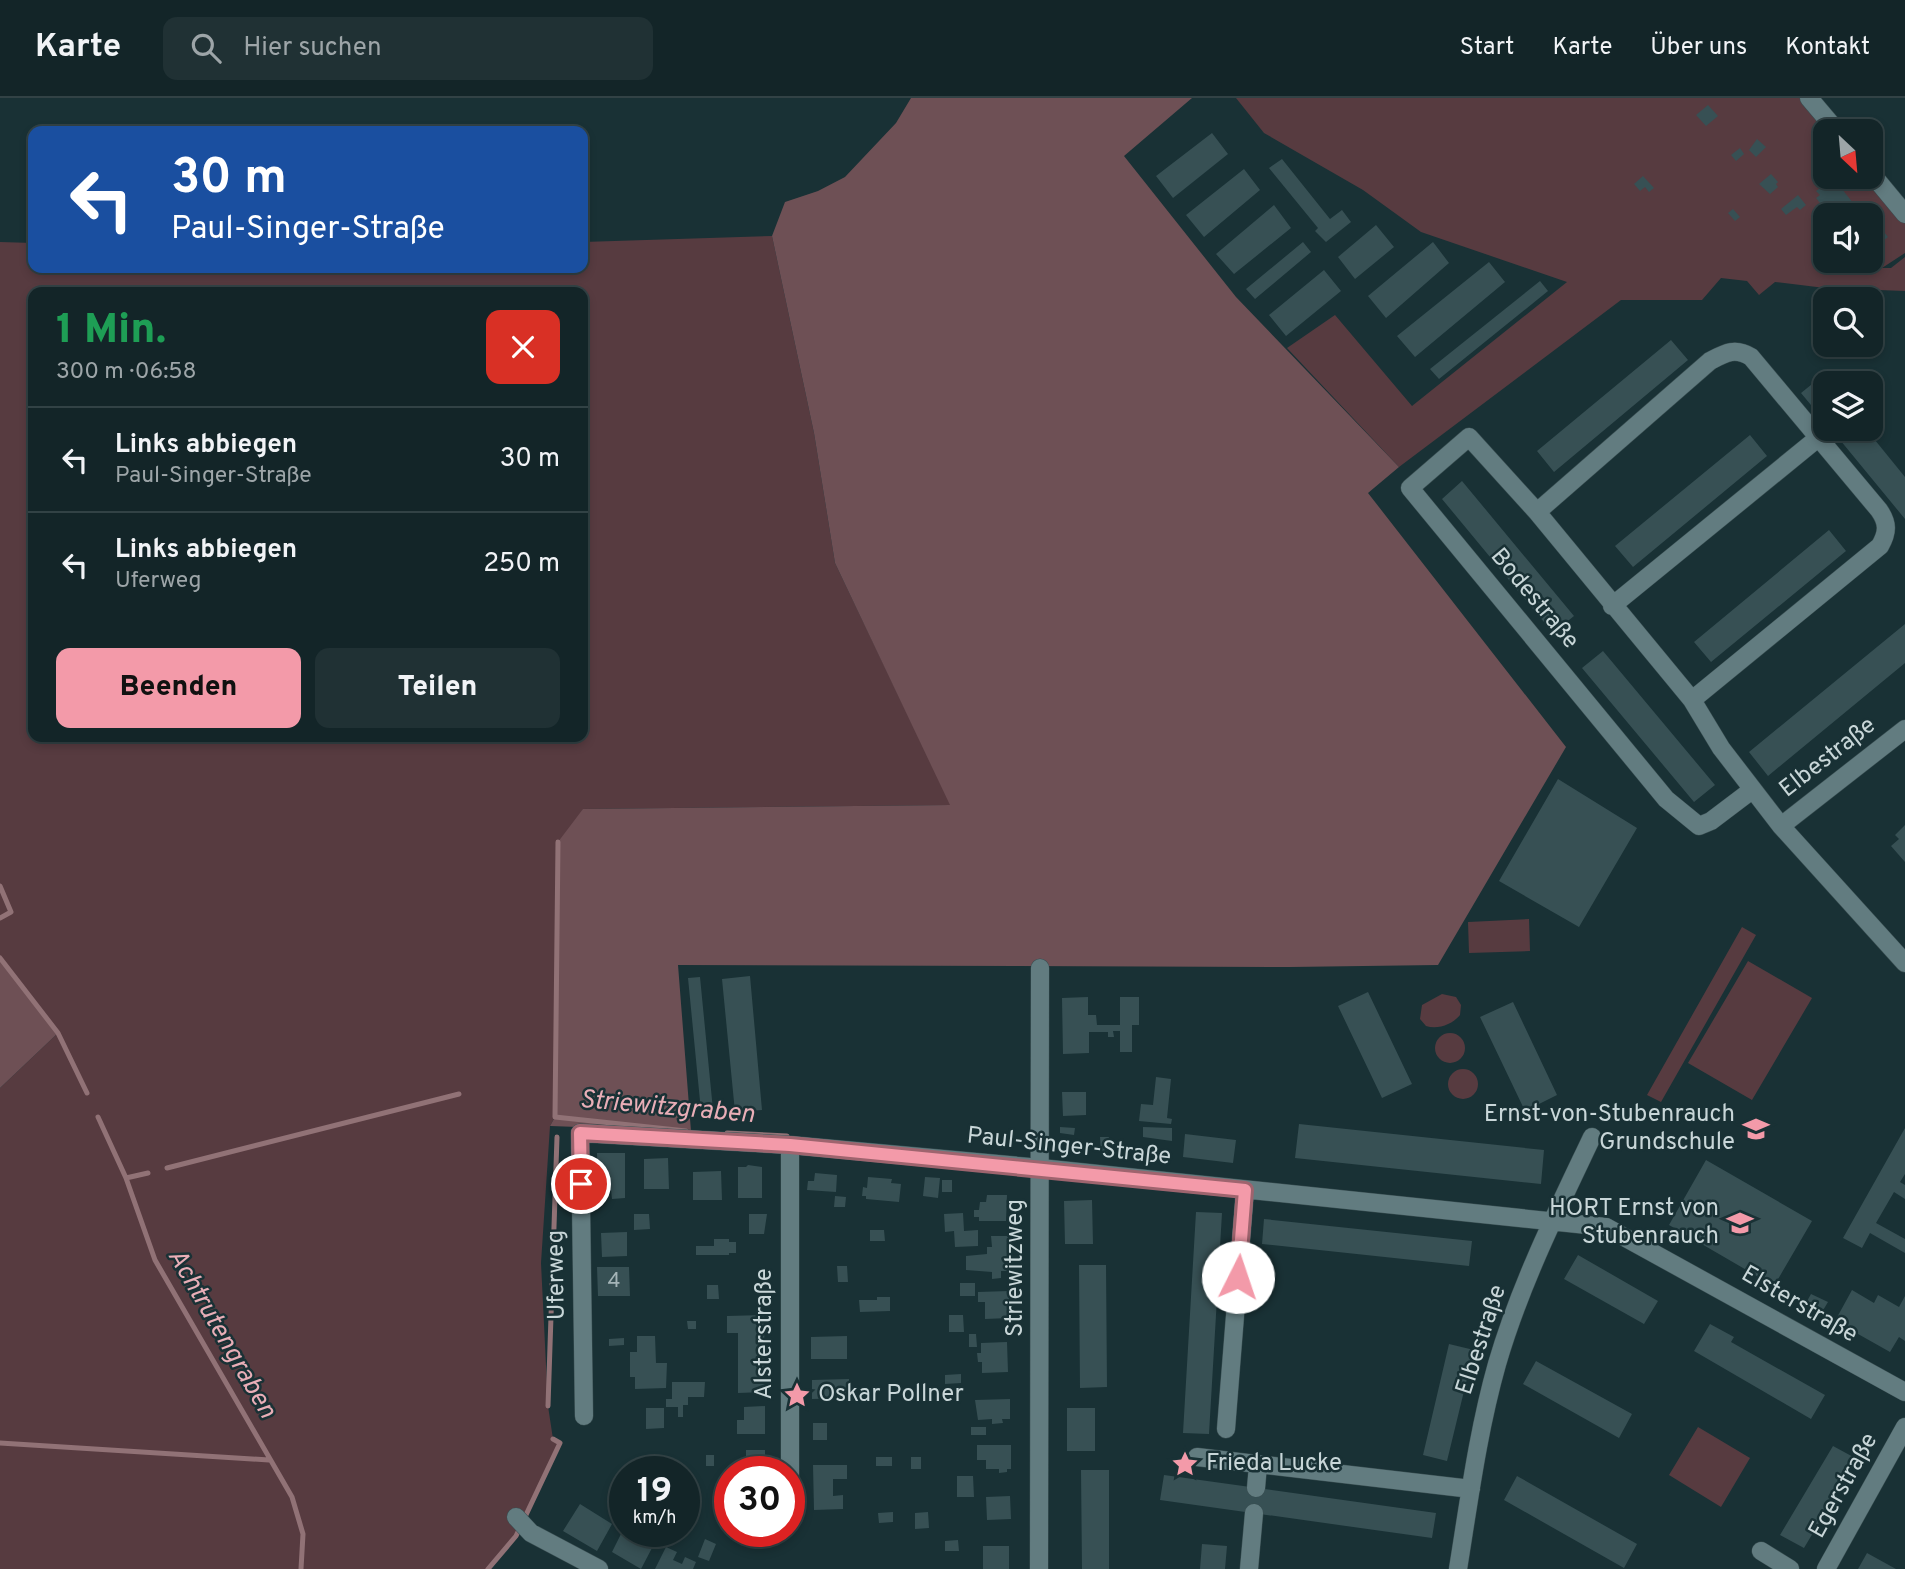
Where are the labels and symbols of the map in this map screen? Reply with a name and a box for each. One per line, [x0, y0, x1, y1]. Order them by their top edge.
north arrow [1813, 119, 1883, 189]
street label: Bodestraße [1483, 542, 1585, 656]
street label: Elbestraße [1774, 711, 1882, 805]
water label: Striewitzgraben [578, 1084, 756, 1132]
place label: Ernst-von-Stubenrauch Grundschule [1484, 1100, 1735, 1158]
school or university icon: Ernst-von-Stubenrauch Grundschule [1741, 1114, 1771, 1144]
street label: Paul-Singer-Straße [965, 1121, 1173, 1173]
pin [551, 1154, 611, 1214]
place label: HORT Ernst von Stubenrauch [1549, 1194, 1719, 1252]
street label: Striewitzweg [1001, 1199, 1031, 1337]
school or university icon: HORT Ernst von Stubenrauch [1725, 1208, 1755, 1238]
street label: Uferweg [541, 1230, 573, 1320]
position arrow [1201, 1240, 1275, 1314]
water label: Achtrutengraben [159, 1243, 283, 1425]
street label: Elsterstraße [1735, 1260, 1863, 1350]
house number: 4 [607, 1268, 621, 1295]
street label: Alsterstraße [750, 1268, 780, 1400]
street label: Elbestraße [1450, 1281, 1514, 1399]
place icon: Oskar Pollner [782, 1380, 812, 1410]
place label: Oskar Pollner [818, 1380, 964, 1410]
street label: Egerstraße [1803, 1428, 1885, 1544]
place icon: Frieda Lucke [1170, 1449, 1200, 1479]
place label: Frieda Lucke [1206, 1449, 1342, 1479]
speed limit sign: 30 [714, 1456, 805, 1547]

